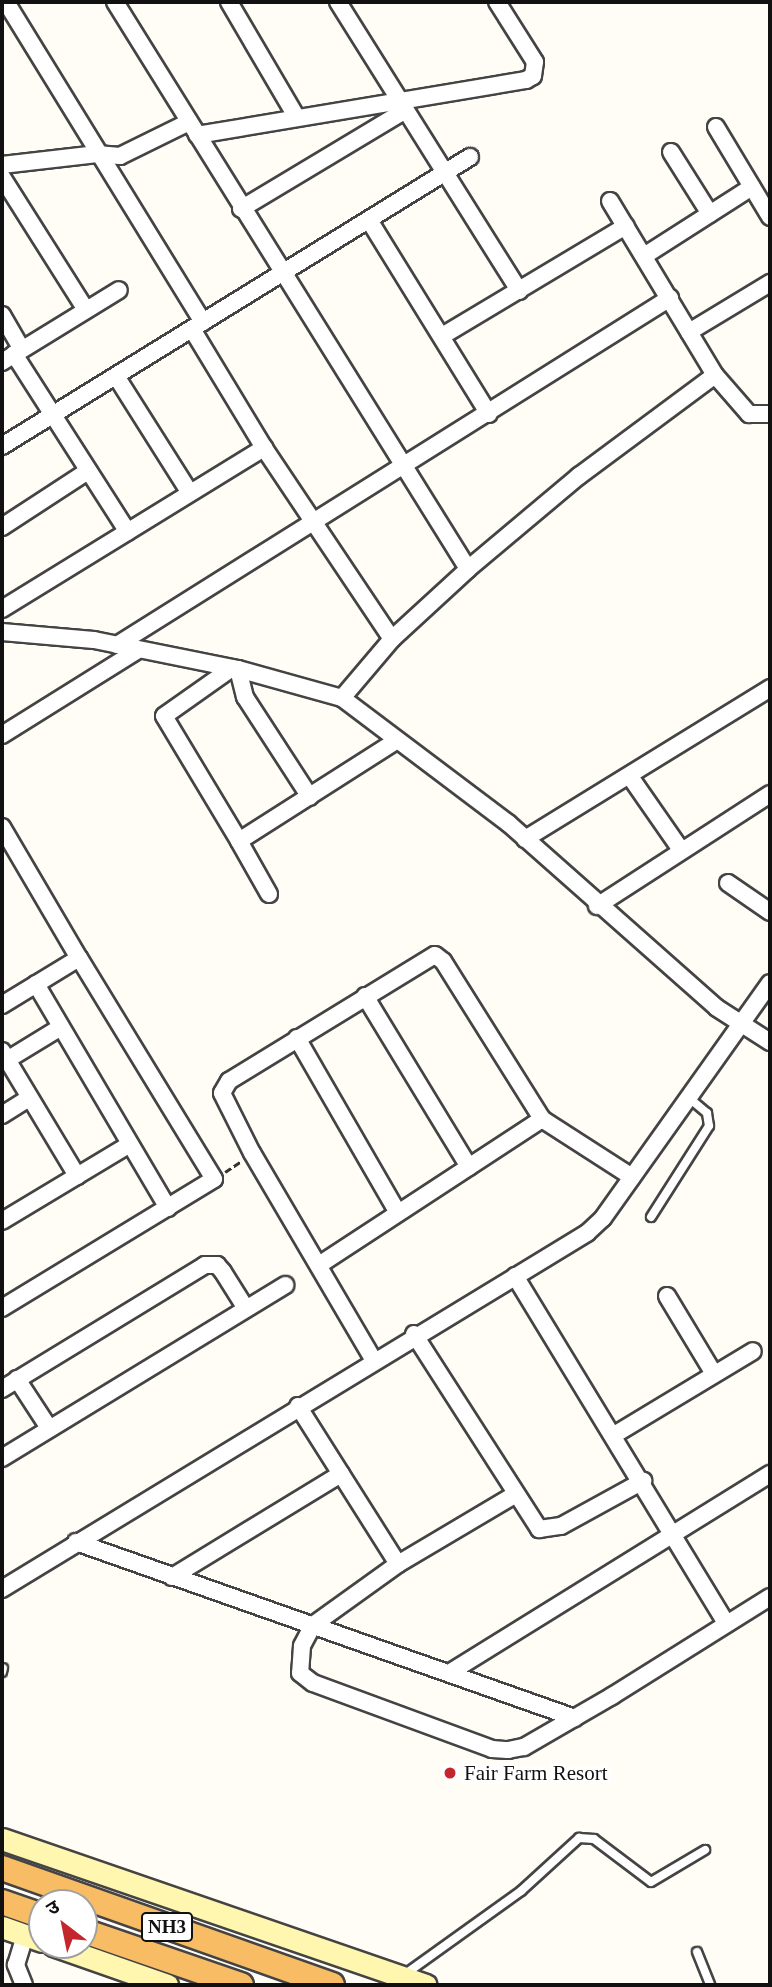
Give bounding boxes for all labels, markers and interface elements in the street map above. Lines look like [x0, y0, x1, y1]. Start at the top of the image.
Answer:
place label: Fair Farm Resort [464, 1760, 607, 1786]
marker: Fair Farm Resort [442, 1765, 458, 1781]
north arrow [28, 1889, 98, 1959]
text: उ [42, 1896, 63, 1919]
road number: NH3 [141, 1912, 193, 1942]

